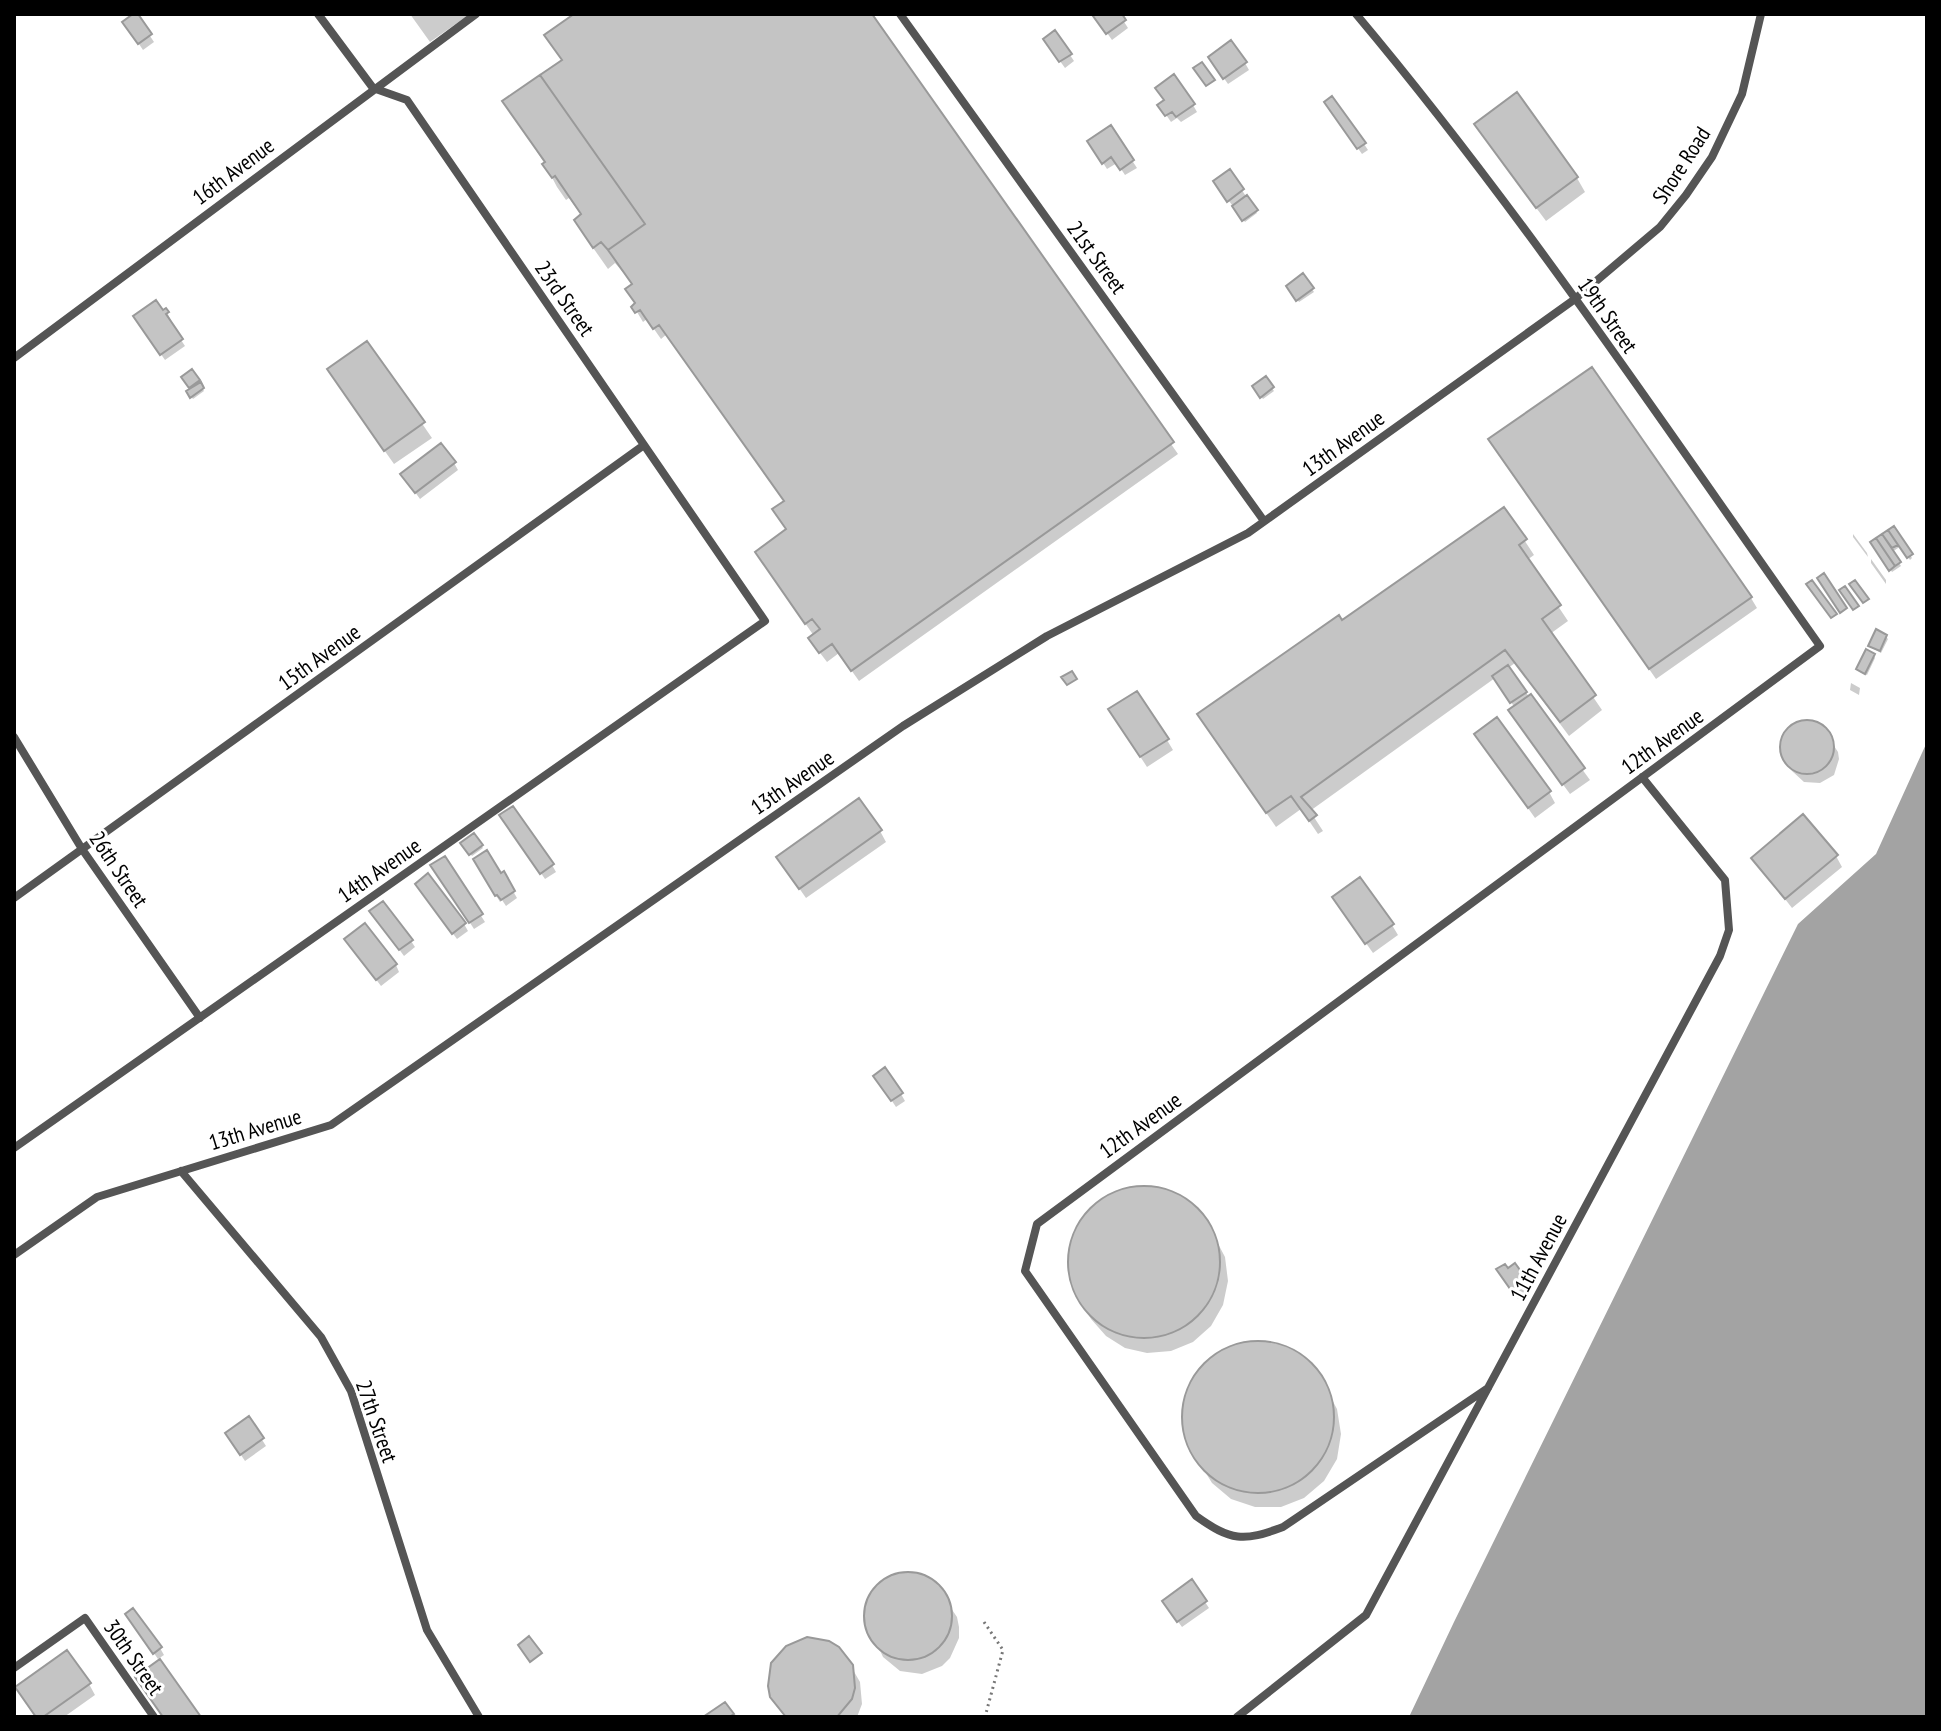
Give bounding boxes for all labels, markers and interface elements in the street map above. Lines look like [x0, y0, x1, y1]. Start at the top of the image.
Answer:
street label: Shore Road [1646, 121, 1716, 209]
street label: 16th Avenue [187, 131, 279, 211]
street label: 21st Street [1061, 215, 1133, 299]
street label: 23rd Street [529, 255, 601, 341]
street label: 19th Street [1572, 272, 1644, 358]
street label: 13th Avenue [1296, 404, 1390, 482]
street label: 15th Avenue [272, 618, 366, 696]
street label: 12th Avenue [1615, 702, 1709, 780]
street label: 13th Avenue [745, 743, 839, 821]
street label: 26th Street [83, 826, 155, 912]
street label: 14th Avenue [332, 831, 426, 909]
street label: 12th Avenue [1093, 1086, 1187, 1164]
street label: 13th Avenue [205, 1102, 305, 1156]
street label: 11th Avenue [1503, 1208, 1573, 1306]
street label: 27th Street [350, 1376, 404, 1466]
street label: 30th Street [98, 1614, 170, 1700]

